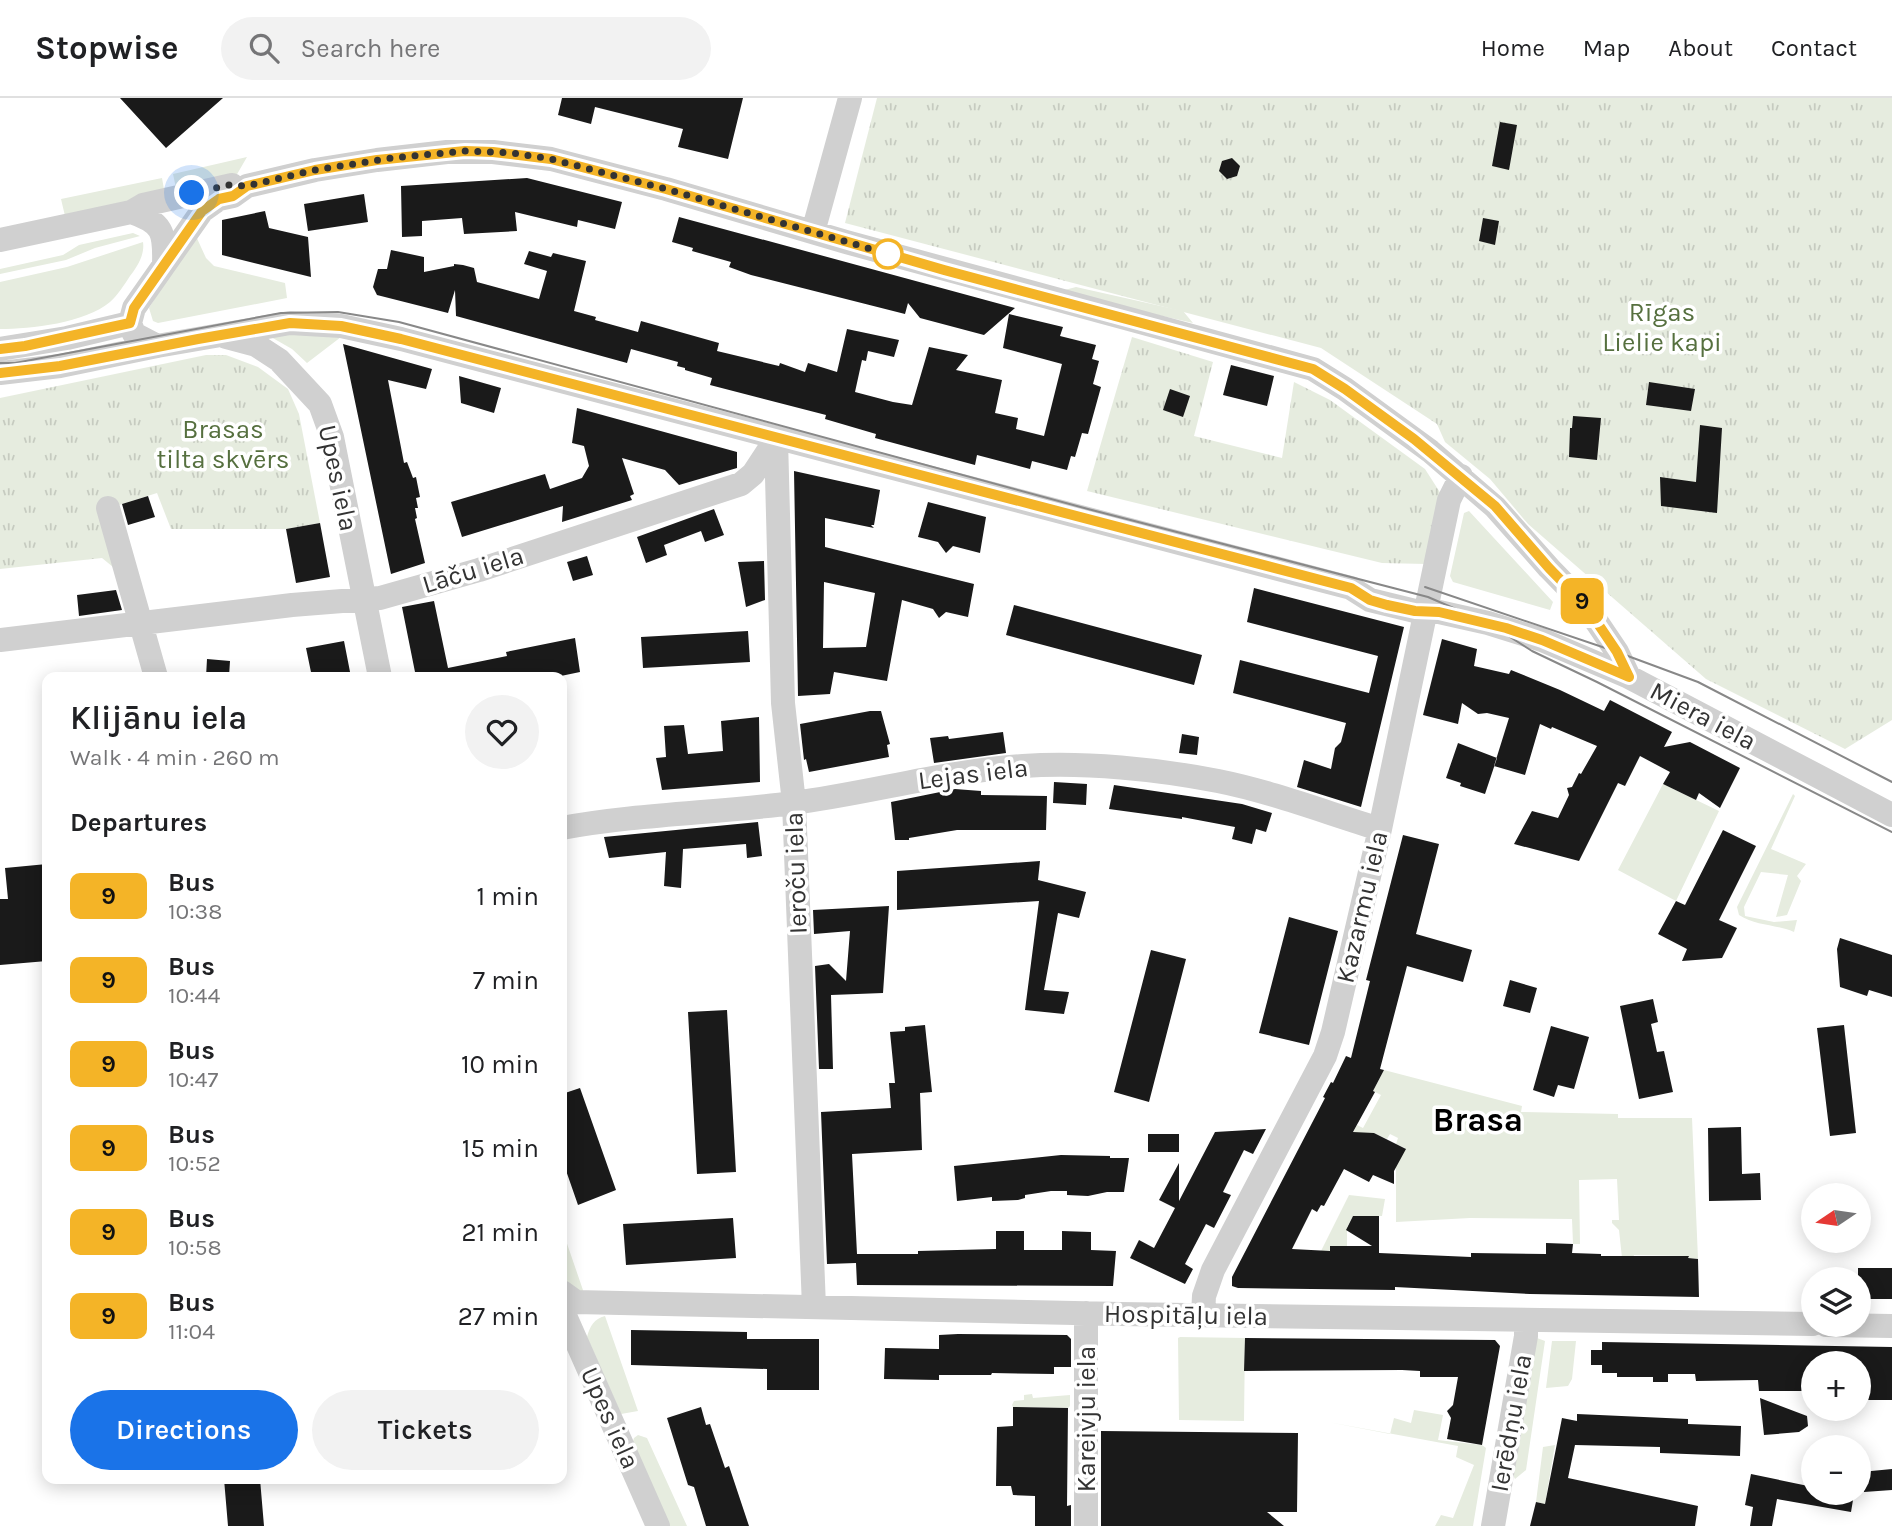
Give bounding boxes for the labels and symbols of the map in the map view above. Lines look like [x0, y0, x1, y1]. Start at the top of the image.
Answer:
your location [174, 175, 209, 210]
unlabelled marker [873, 239, 903, 269]
park label: Rīgas Lielie kapi [1602, 297, 1722, 358]
park label: Brasas tilta skvērs [157, 414, 289, 475]
street label: Upes iela [312, 422, 364, 534]
street label: Lāču iela [419, 540, 527, 600]
line badge: 9 [1559, 578, 1605, 624]
street label: Miera iela [1645, 675, 1761, 757]
street label: Lejas iela [916, 752, 1030, 796]
street label: Ieroču iela [778, 811, 814, 935]
street label: Kazarmu iela [1329, 828, 1395, 986]
district label: Brasa [1433, 1101, 1523, 1139]
north arrow [1801, 1183, 1871, 1253]
street label: Hospitāļu iela [1104, 1298, 1268, 1332]
street label: Kareivju iela [1071, 1346, 1102, 1492]
street label: Ierēdņu iela [1484, 1352, 1538, 1494]
street label: Upes iela [574, 1362, 646, 1474]

